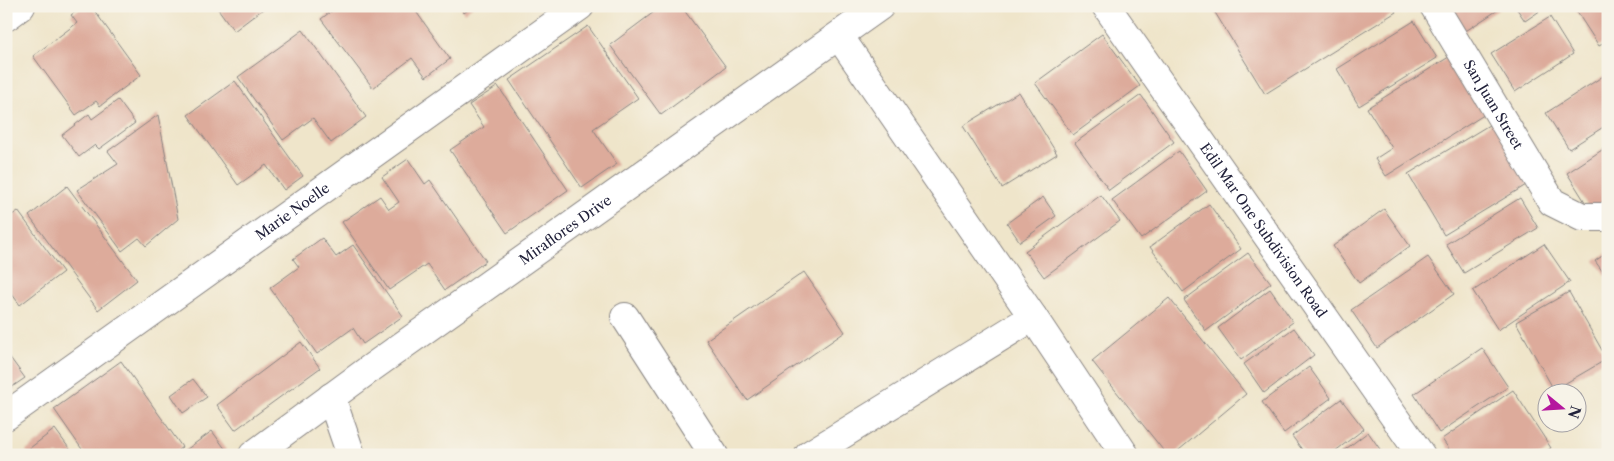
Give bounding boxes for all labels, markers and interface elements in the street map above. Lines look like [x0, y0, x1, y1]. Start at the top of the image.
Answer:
street label: San Juan Street [1459, 57, 1527, 153]
street label: Edil Mar One Subdivision Road [1196, 139, 1331, 321]
street label: Marie Noelle [252, 179, 333, 244]
street label: Miraflores Drive [516, 191, 615, 269]
north arrow [1536, 384, 1586, 434]
text: N [1564, 403, 1585, 421]

